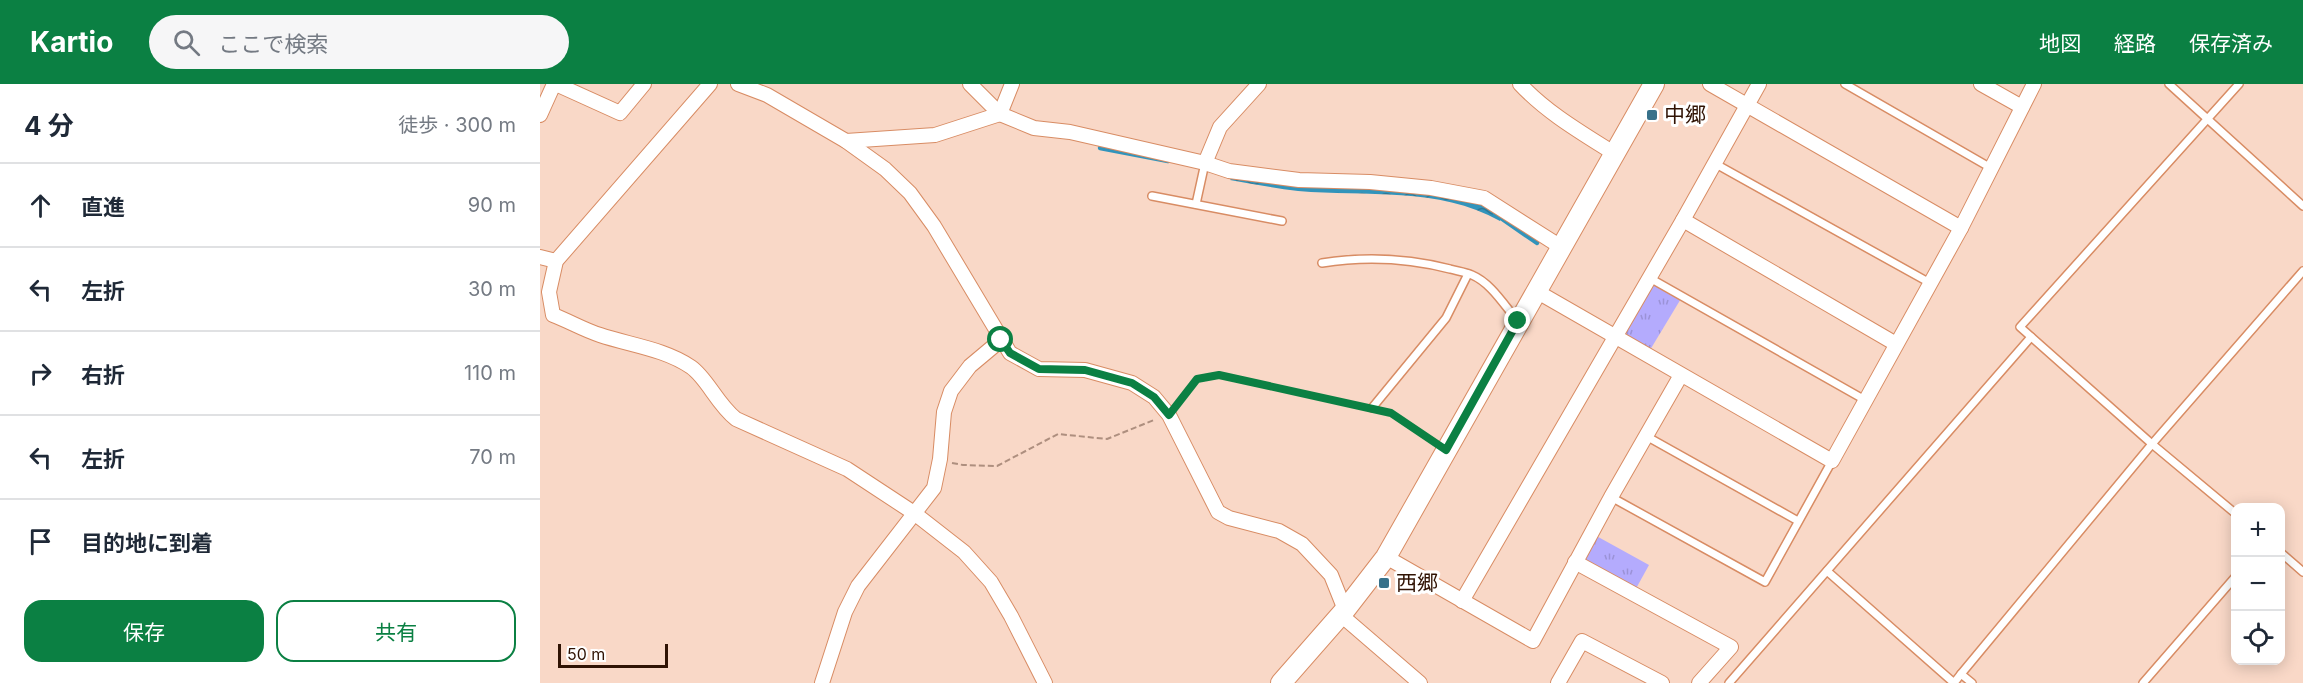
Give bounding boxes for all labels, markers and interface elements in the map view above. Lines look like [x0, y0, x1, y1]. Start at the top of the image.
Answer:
search box [149, 15, 569, 69]
text: Kartio [30, 25, 113, 59]
icon: search [170, 26, 203, 59]
text: ここで検索 [218, 31, 328, 57]
text: 地図 [2039, 31, 2081, 56]
text: 経路 [2114, 31, 2156, 56]
text: 保存済み [2189, 31, 2273, 56]
place label: 中郷 [1664, 102, 1706, 127]
marker: 中郷 [1645, 108, 1659, 122]
text: 4 分 [24, 110, 74, 141]
text: 徒歩 · 300 m [398, 113, 516, 137]
icon: ahead [24, 189, 57, 222]
text: 90 m [468, 193, 516, 217]
text: 直進 [81, 194, 125, 220]
icon: left [24, 273, 57, 306]
text: 30 m [468, 277, 516, 301]
text: 左折 [81, 278, 125, 304]
route end [1504, 307, 1530, 333]
route start [987, 326, 1013, 352]
icon: right [24, 357, 57, 390]
text: 110 m [464, 361, 516, 385]
text: 右折 [81, 362, 125, 388]
icon: left [24, 441, 57, 474]
text: 70 m [469, 445, 516, 469]
text: 左折 [81, 446, 125, 472]
map controls [2231, 503, 2285, 665]
button: + [2231, 503, 2285, 557]
icon: arrive [24, 525, 57, 558]
text: 目的地に到着 [81, 530, 213, 556]
button: − [2231, 557, 2285, 611]
place label: 西郷 [1396, 570, 1438, 595]
marker: 西郷 [1377, 576, 1391, 590]
button: 保存 [24, 600, 264, 662]
button: 共有 [276, 600, 516, 662]
button: locate [2231, 611, 2285, 665]
scale bar [558, 641, 668, 668]
text: 50 m [567, 644, 605, 664]

